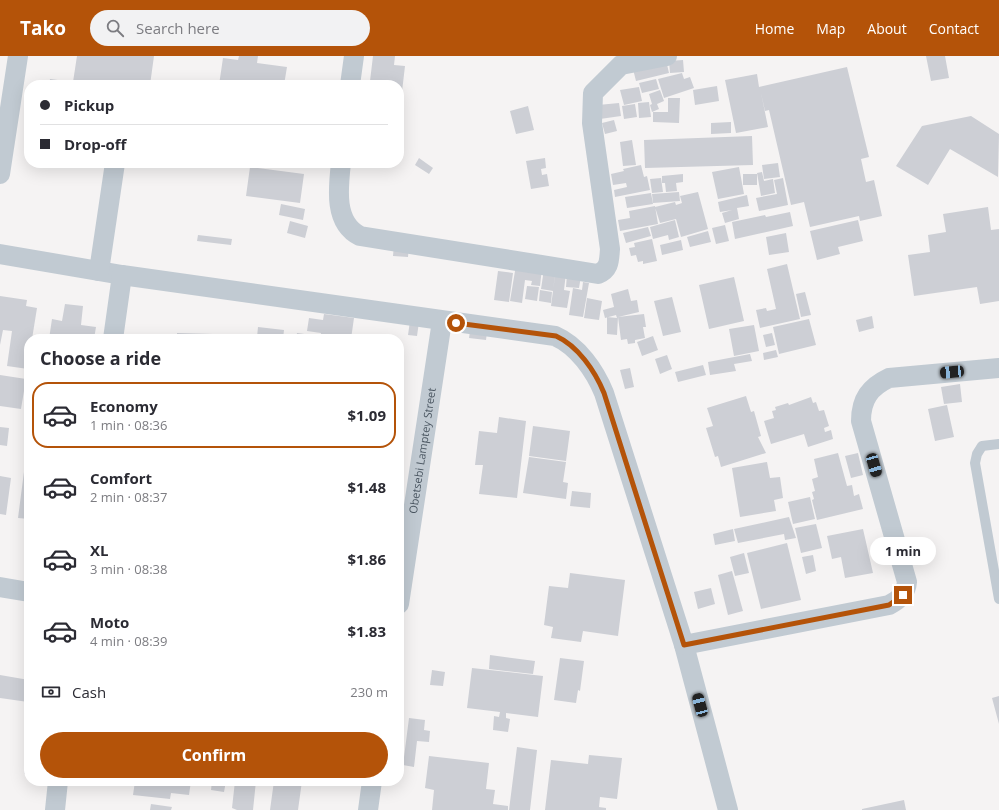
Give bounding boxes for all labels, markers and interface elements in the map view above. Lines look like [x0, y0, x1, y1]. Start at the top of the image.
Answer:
search box [90, 10, 370, 46]
text: Tako [20, 15, 66, 41]
icon: search [104, 17, 126, 39]
text: Search here [136, 18, 220, 38]
text: Home [755, 19, 794, 38]
text: Map [816, 19, 845, 38]
text: About [867, 19, 907, 38]
text: Contact [929, 19, 979, 38]
text: Pickup [64, 95, 114, 115]
text: Drop-off [64, 134, 126, 154]
route start [447, 314, 465, 332]
text: Choose a ride [40, 346, 161, 370]
car [940, 365, 964, 379]
street label: Obetsebi Lamptey Street [405, 387, 439, 515]
text: Economy [90, 396, 158, 416]
icon: car [42, 397, 78, 433]
text: $1.09 [347, 405, 386, 425]
text: 1 min · 08:36 [90, 416, 167, 434]
car [865, 452, 883, 478]
text: Comfort [90, 468, 152, 488]
icon: car [42, 469, 78, 505]
text: $1.48 [347, 477, 386, 497]
text: 2 min · 08:37 [90, 488, 167, 506]
callout: 1 min [870, 537, 936, 565]
text: XL [90, 540, 108, 560]
icon: car [42, 541, 78, 577]
text: 1 min [885, 542, 921, 560]
text: $1.86 [347, 549, 386, 569]
text: 3 min · 08:38 [90, 560, 167, 578]
route end [894, 586, 912, 604]
text: Moto [90, 612, 129, 632]
icon: car [42, 613, 78, 649]
text: $1.83 [347, 621, 386, 641]
text: 4 min · 08:39 [90, 632, 167, 650]
icon: cash [40, 681, 62, 703]
text: Cash [72, 682, 106, 702]
text: 230 m [350, 683, 388, 701]
car [691, 692, 709, 718]
button: Confirm [40, 732, 388, 778]

